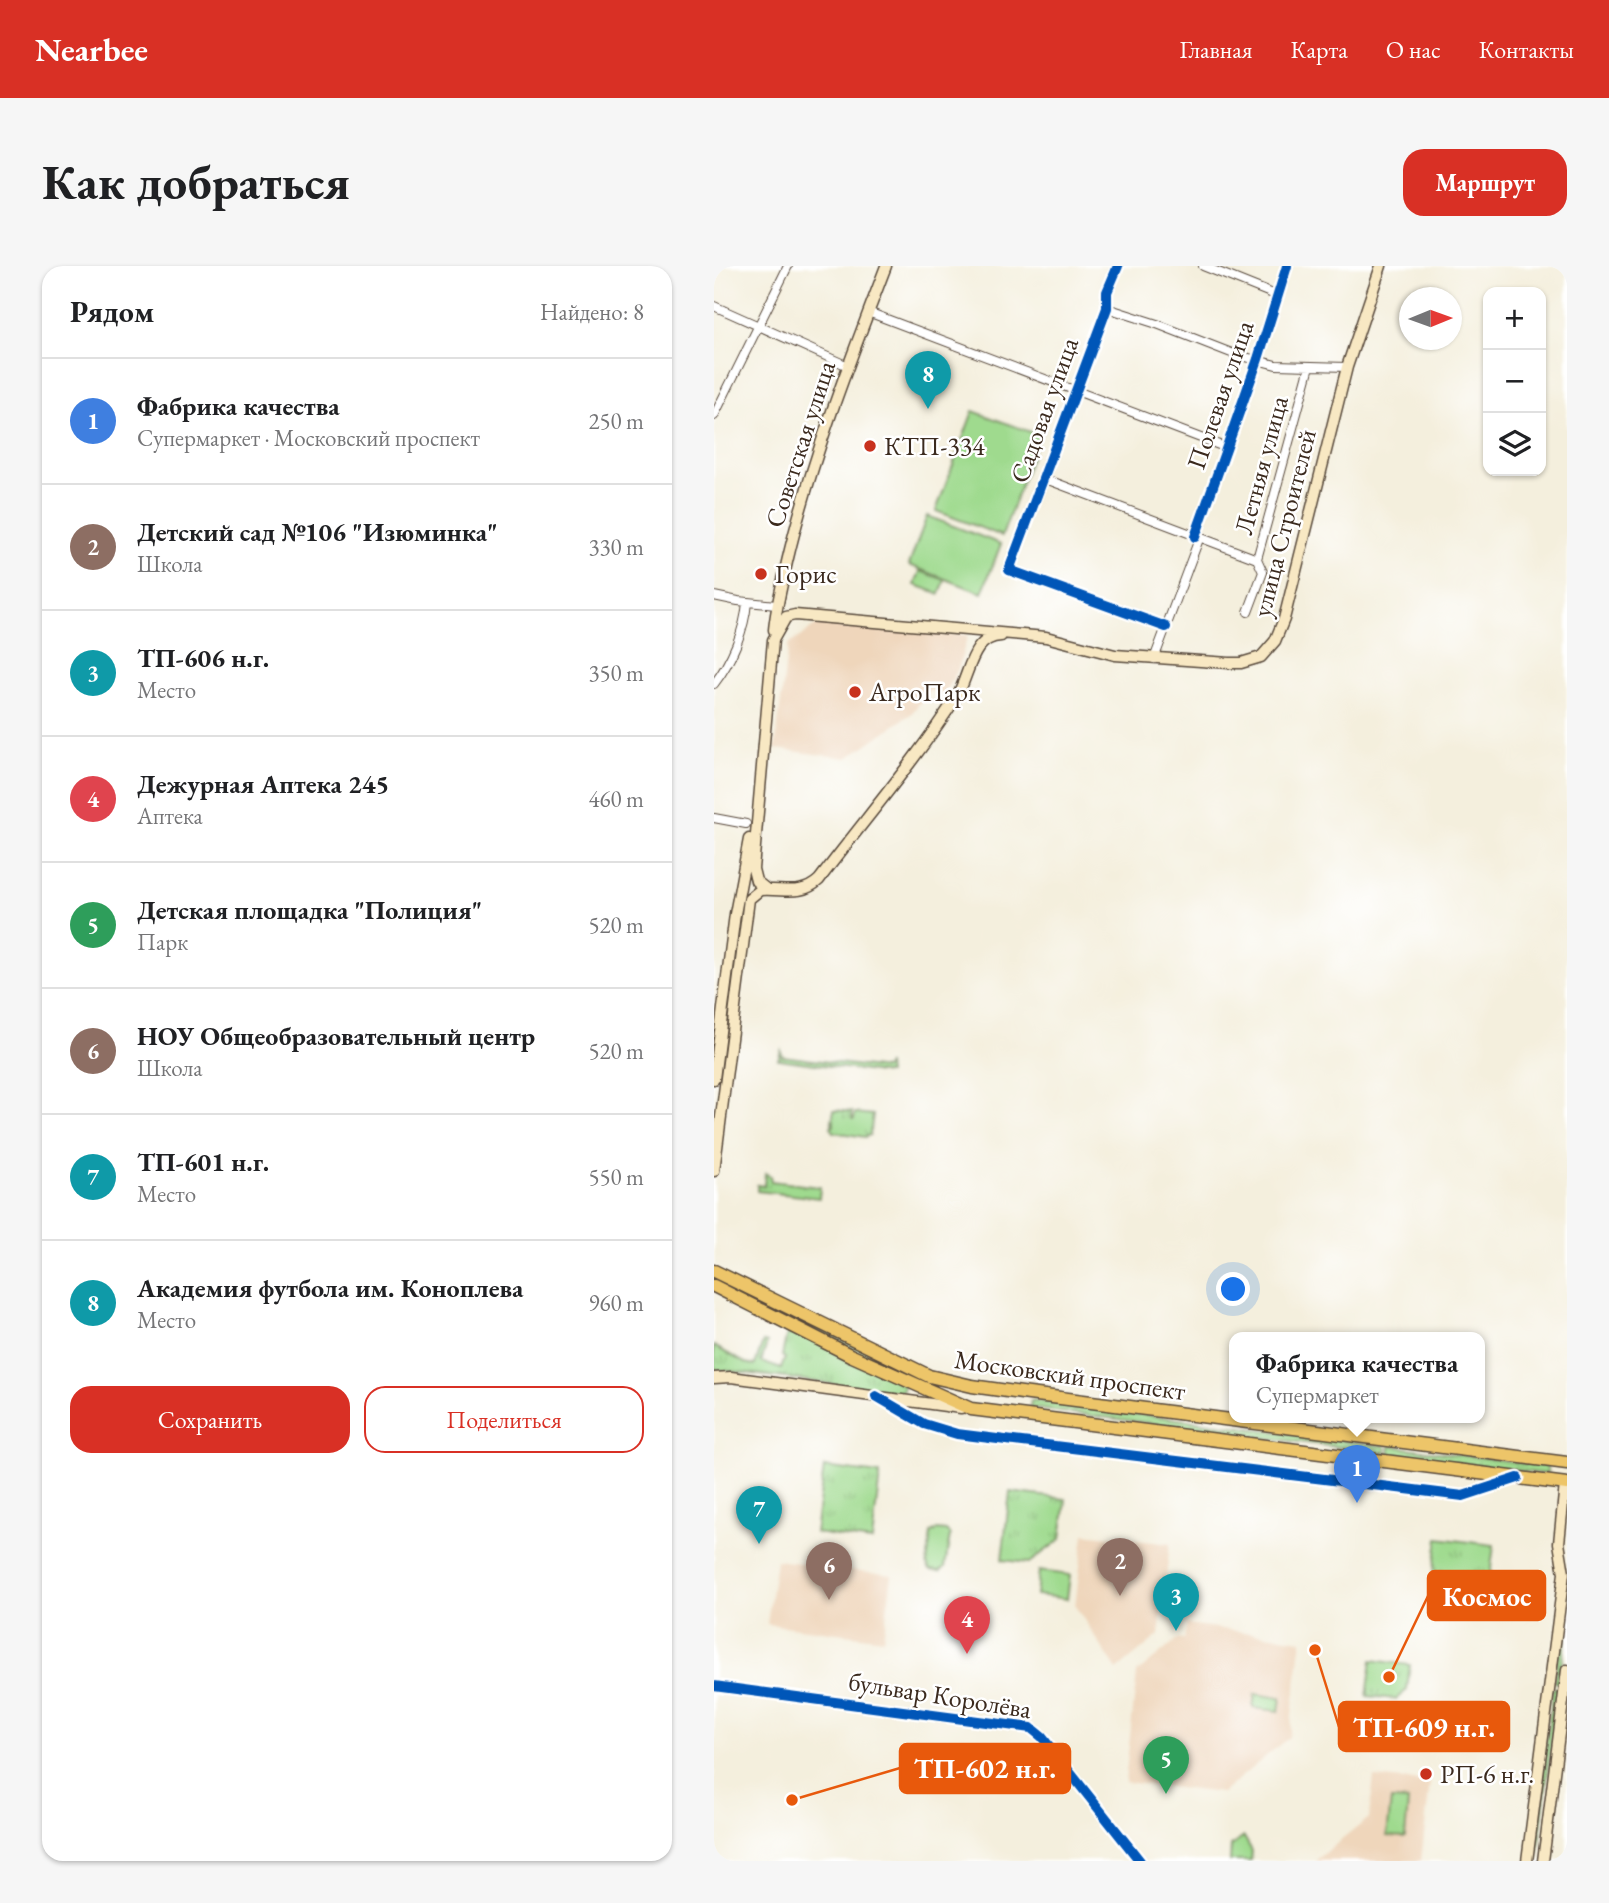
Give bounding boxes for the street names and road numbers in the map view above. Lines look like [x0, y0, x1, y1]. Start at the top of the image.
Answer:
street label: Полевая улица [1179, 315, 1262, 474]
street label: Садовая улица [1002, 332, 1086, 487]
street label: Советская улица [757, 356, 843, 532]
street label: Летняя улица [1226, 391, 1296, 538]
street label: улица Строителей [1244, 425, 1324, 620]
street label: Московский проспект [952, 1342, 1188, 1408]
street label: бульвар Королёва [846, 1664, 1034, 1726]

